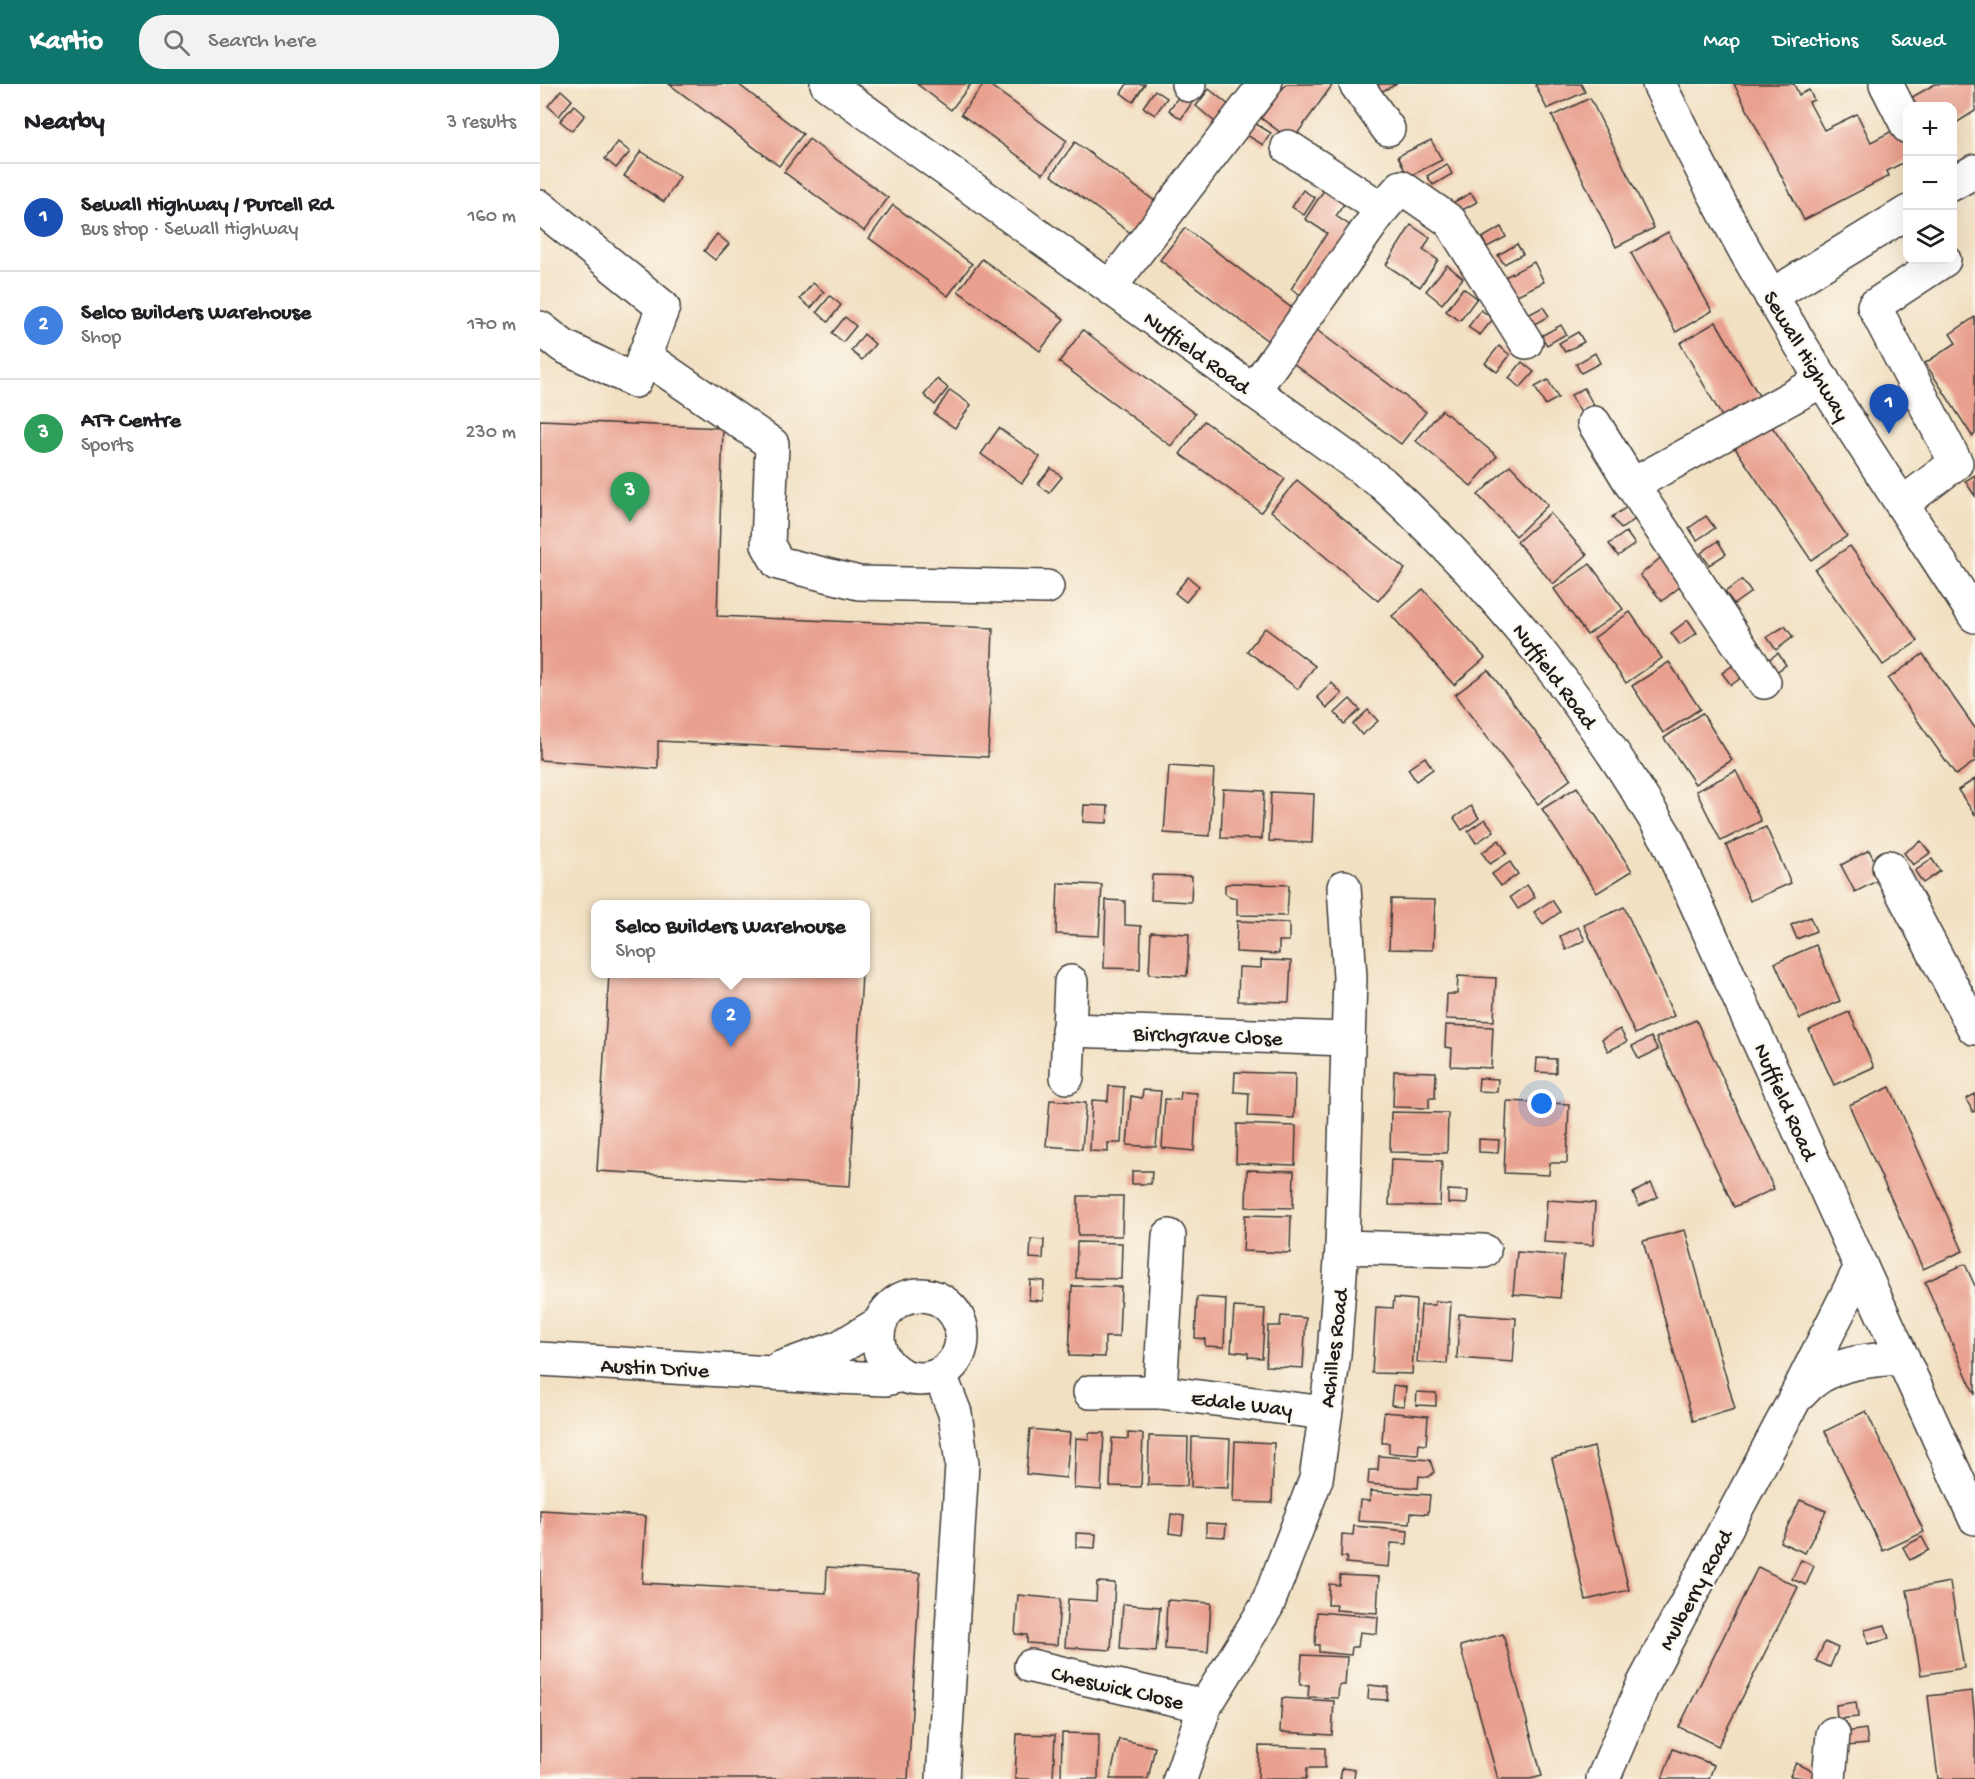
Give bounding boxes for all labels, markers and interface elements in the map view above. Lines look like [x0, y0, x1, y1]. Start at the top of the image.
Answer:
search box [139, 15, 559, 69]
text: Kartio [30, 26, 103, 59]
icon: search [160, 26, 193, 59]
text: Search here [208, 29, 316, 55]
text: Map [1703, 30, 1740, 55]
text: Directions [1773, 30, 1858, 55]
text: Saved [1891, 30, 1945, 55]
map controls [1903, 102, 1957, 264]
button: + [1903, 102, 1957, 156]
text: Nearby [24, 108, 105, 139]
text: 3 results [447, 112, 516, 135]
button: − [1903, 156, 1957, 210]
text: Sewall Highway / Purcell Rd [81, 193, 333, 219]
text: 1 [39, 206, 48, 229]
text: 160 m [467, 206, 516, 229]
button: layers [1903, 210, 1957, 264]
text: Bus stop · Sewall Highway [81, 219, 298, 242]
street label: Sewall Highway [1755, 287, 1854, 427]
text: Selco Builders Warehouse [81, 301, 311, 327]
street label: Nuffield Road [1137, 307, 1256, 403]
text: 2 [39, 314, 48, 337]
text: 170 m [467, 314, 516, 337]
text: Shop [81, 327, 121, 350]
pin: 1 [1870, 384, 1908, 434]
text: AT7 Centre [81, 409, 181, 435]
text: 3 [38, 422, 49, 445]
text: 230 m [466, 422, 516, 445]
text: Sports [81, 435, 133, 458]
pin: 3 [610, 472, 650, 522]
street label: Nuffield Road [1505, 620, 1602, 737]
popup [591, 900, 870, 978]
text: Selco Builders Warehouse [615, 915, 846, 941]
text: Shop [615, 941, 656, 964]
pin: 2 [712, 998, 750, 1047]
street label: Birchgrave Close [1132, 1022, 1284, 1054]
street label: Nuffield Road [1746, 1040, 1822, 1167]
your location [1527, 1089, 1556, 1118]
street label: Achilles Road [1316, 1286, 1356, 1409]
street label: Austin Drive [600, 1354, 710, 1386]
street label: Edale Way [1189, 1387, 1294, 1425]
street label: Mulberry Road [1655, 1524, 1741, 1656]
street label: Cheswick Close [1048, 1662, 1186, 1718]

